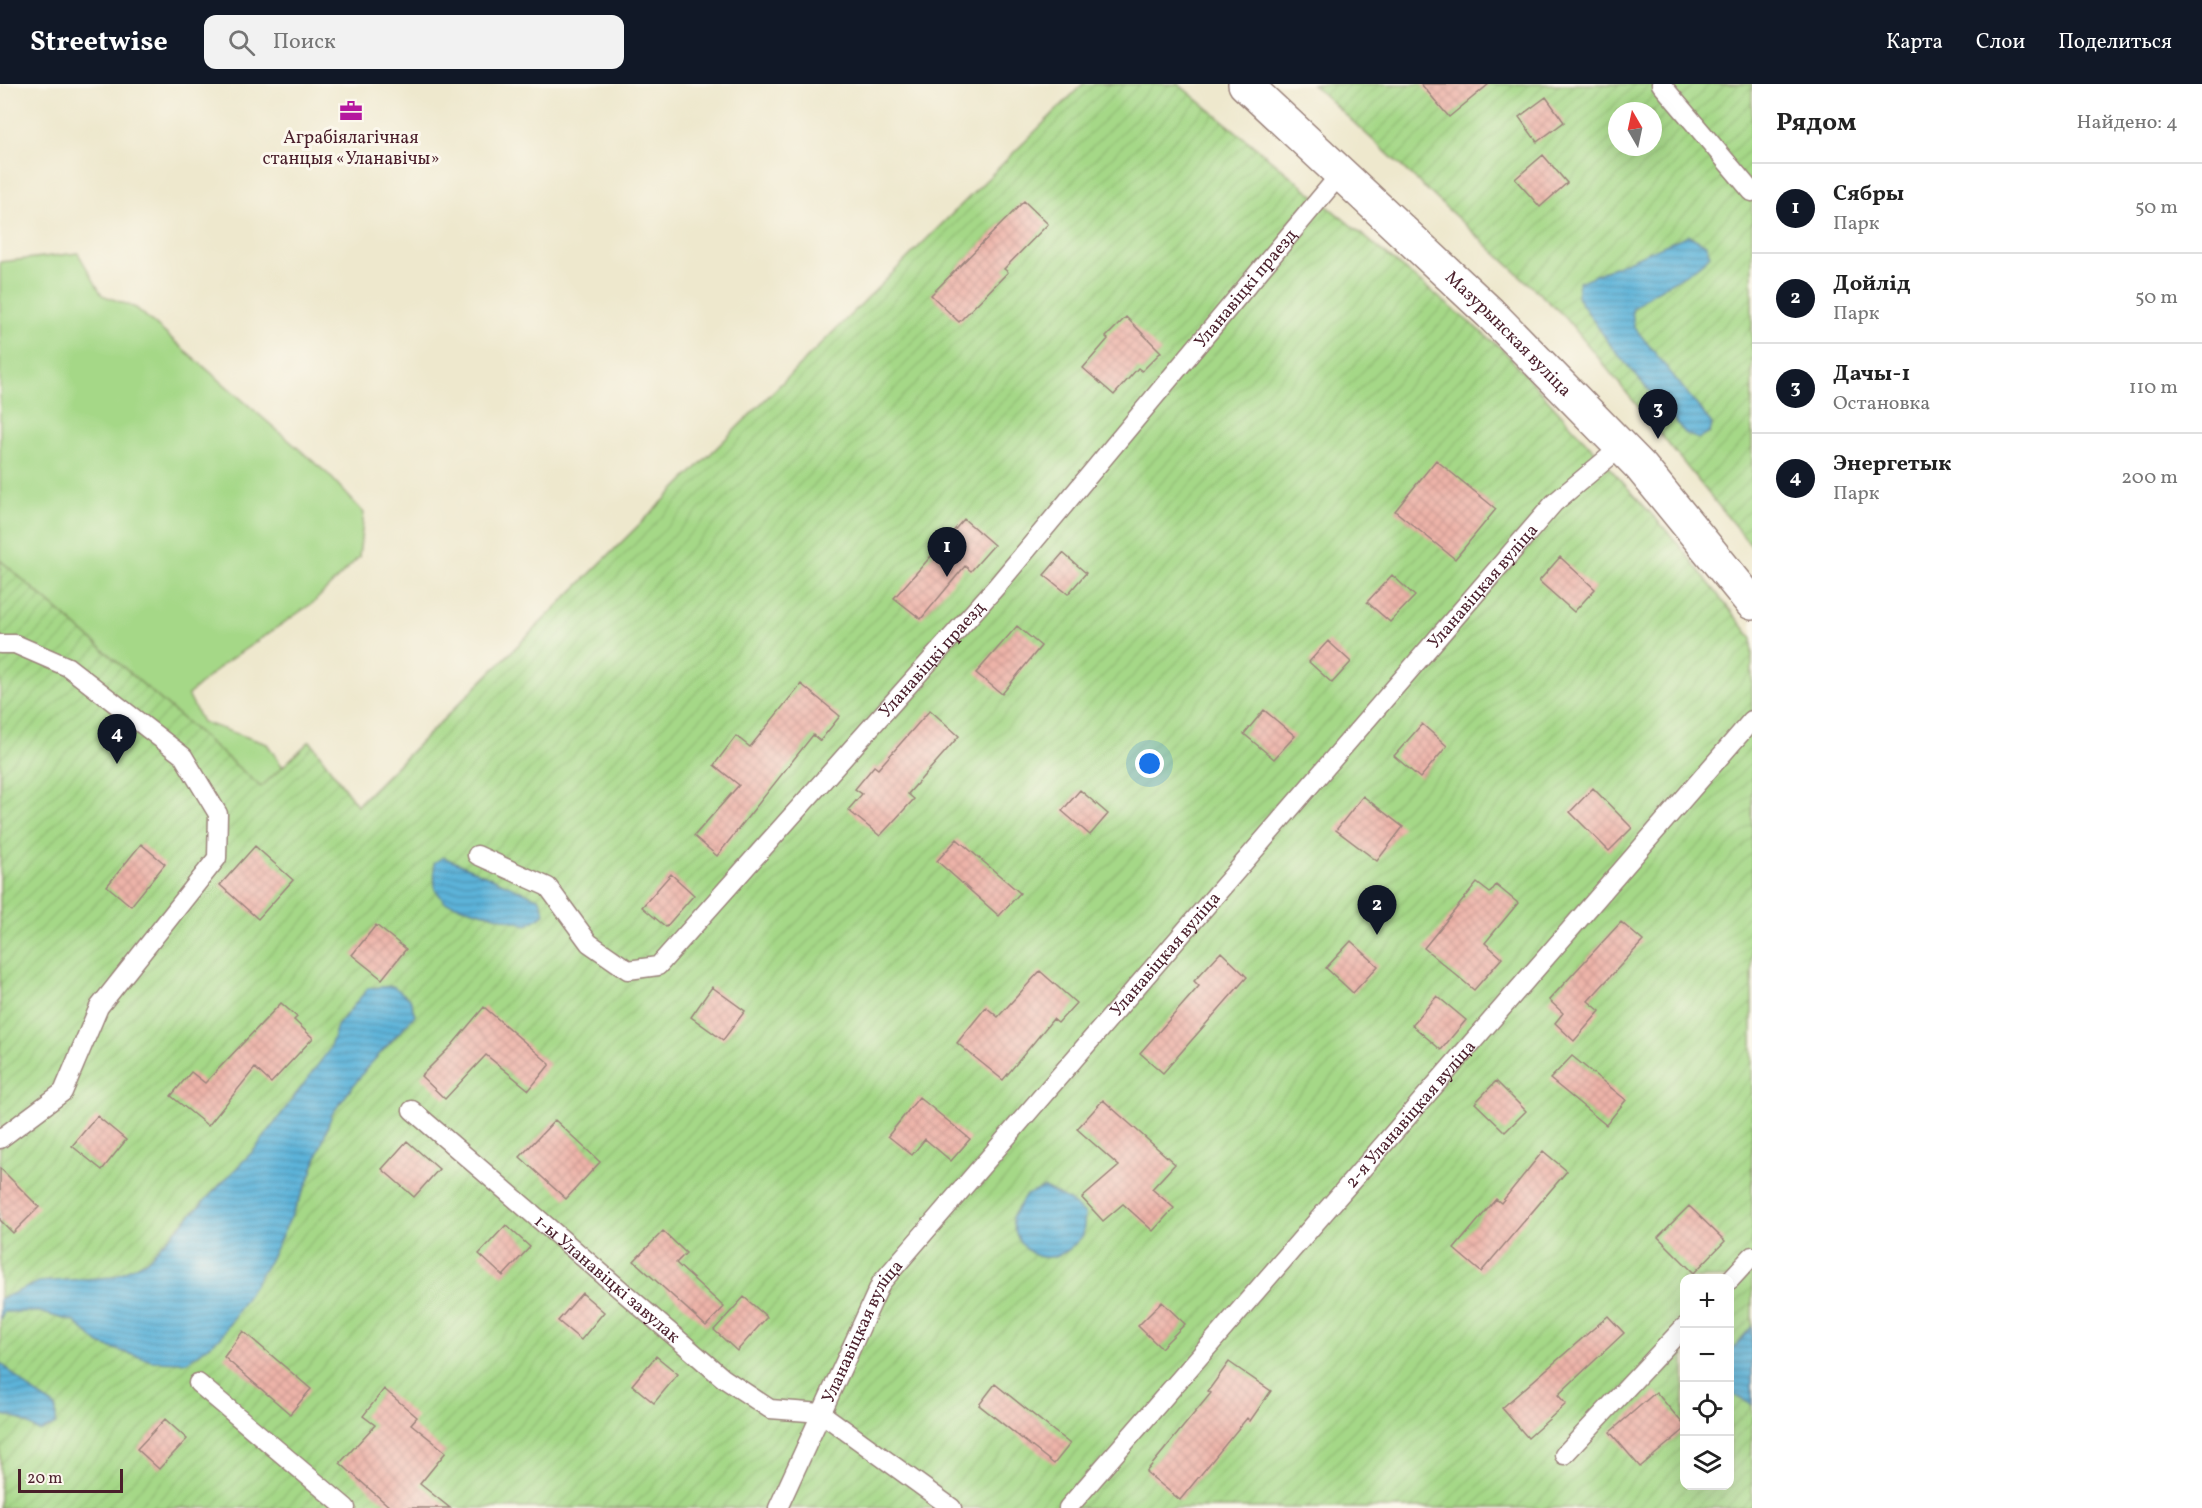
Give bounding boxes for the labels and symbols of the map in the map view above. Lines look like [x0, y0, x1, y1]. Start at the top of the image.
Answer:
office icon: Аграбіялагічная станцыя «Уланавічы» [338, 98, 364, 124]
north arrow [1608, 102, 1662, 156]
place label: Аграбіялагічная станцыя «Уланавічы» [262, 126, 440, 172]
street label: Уланавіцкі праезд [1189, 224, 1304, 354]
street label: Мазурынская вуліца [1439, 266, 1577, 403]
pin: 3 [1638, 390, 1678, 439]
street label: Уланавіцкая вуліца [1422, 519, 1545, 655]
pin: 1 [928, 528, 966, 577]
street label: Уланавіцкі праезд [874, 596, 991, 724]
pin: 4 [98, 714, 136, 764]
your location [1135, 749, 1164, 778]
pin: 2 [1358, 886, 1396, 935]
street label: Уланавіцкая вуліца [1105, 887, 1227, 1023]
street label: 2-я Уланавіцкая вуліца [1340, 1035, 1483, 1194]
street label: 1-ы Уланавіцкі завулак [528, 1210, 685, 1350]
street label: Уланавіцкая вуліца [817, 1255, 910, 1408]
scale bar [18, 1466, 123, 1494]

